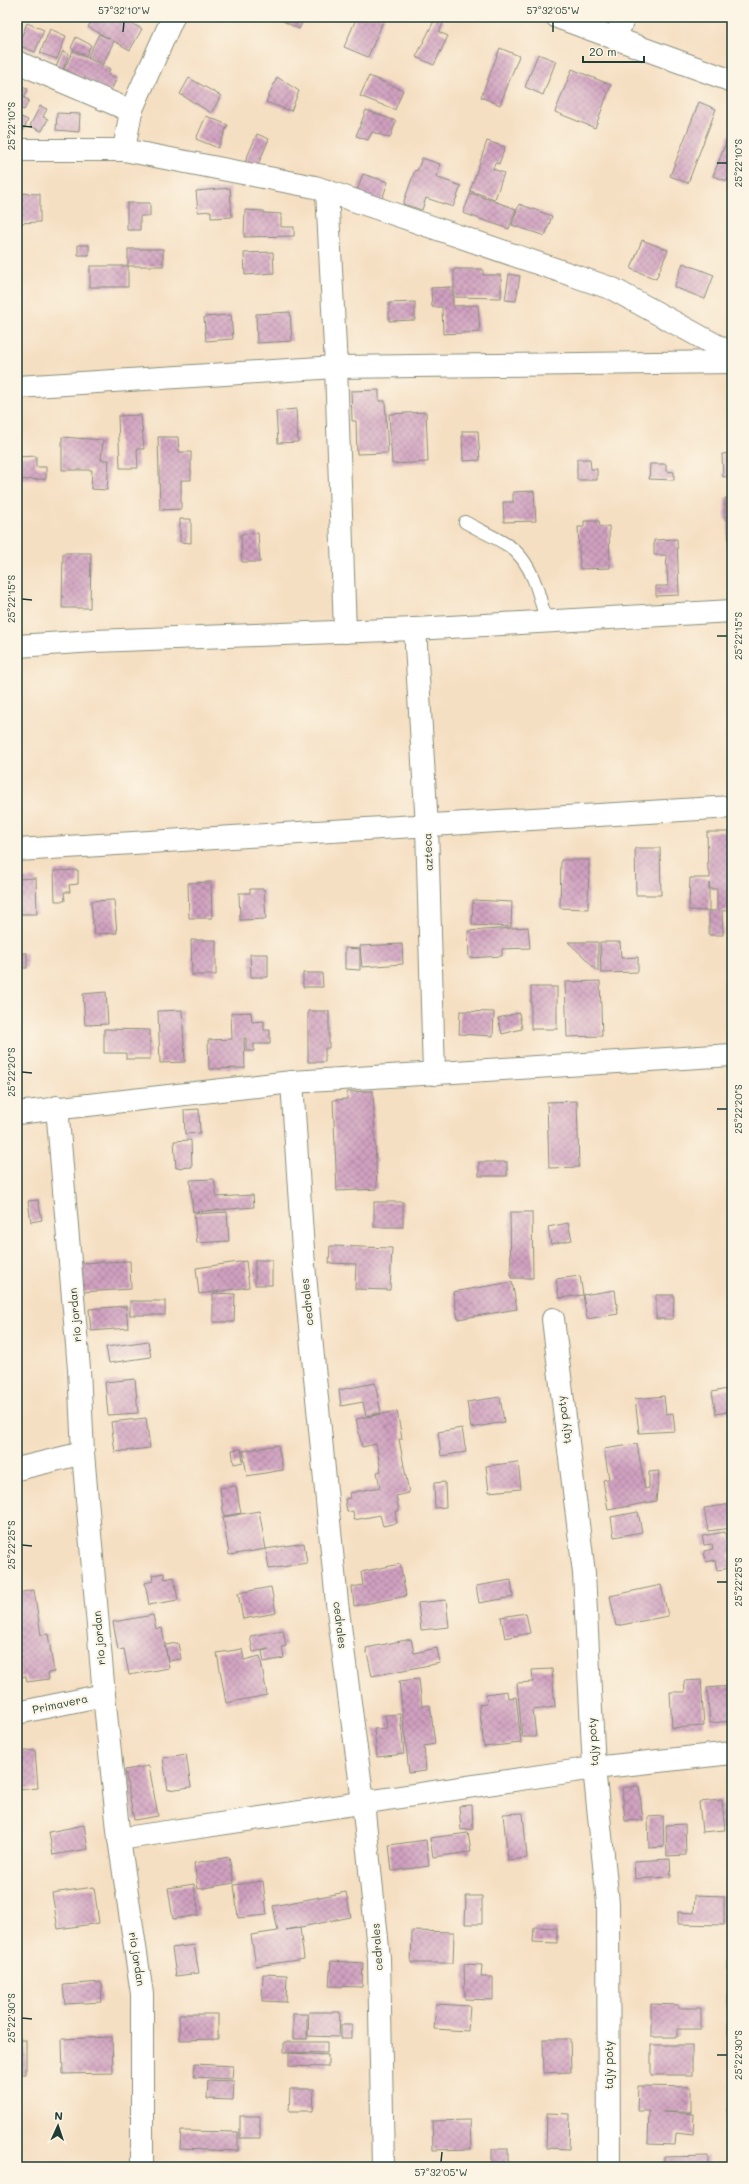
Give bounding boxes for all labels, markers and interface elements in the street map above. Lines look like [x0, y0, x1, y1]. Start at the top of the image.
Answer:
text: 57°32'10"W [98, 3, 150, 17]
text: 57°32'05"W [526, 3, 580, 17]
scale bar [583, 38, 644, 64]
text: 20 m [589, 43, 617, 59]
text: 25°22'10"S [4, 101, 18, 150]
text: 25°22'10"S [731, 138, 745, 187]
text: 25°22'15"S [4, 575, 18, 623]
text: 25°22'15"S [731, 612, 745, 660]
street label: azteca [419, 833, 436, 871]
text: 25°22'20"S [4, 1047, 18, 1097]
text: 25°22'20"S [731, 1084, 745, 1134]
street label: cedrales [297, 1278, 316, 1326]
street label: rio jordan [65, 1287, 84, 1343]
street label: tajy poty [553, 1395, 574, 1445]
text: 25°22'25"S [4, 1520, 18, 1570]
text: 25°22'25"S [731, 1557, 745, 1607]
street label: cedrales [330, 1600, 351, 1649]
street label: rio jordan [89, 1610, 108, 1666]
street label: Primavera [31, 1690, 89, 1717]
street label: tajy poty [584, 1717, 601, 1767]
street label: cedrales [367, 1923, 386, 1971]
street label: rio jordan [126, 1931, 149, 1987]
text: 25°22'30"S [4, 1993, 18, 2043]
text: 25°22'30"S [731, 2030, 745, 2080]
street label: tajy poty [601, 2040, 616, 2089]
north arrow [38, 2106, 78, 2146]
text: N [54, 2108, 63, 2123]
text: 57°32'05"W [414, 2165, 468, 2179]

